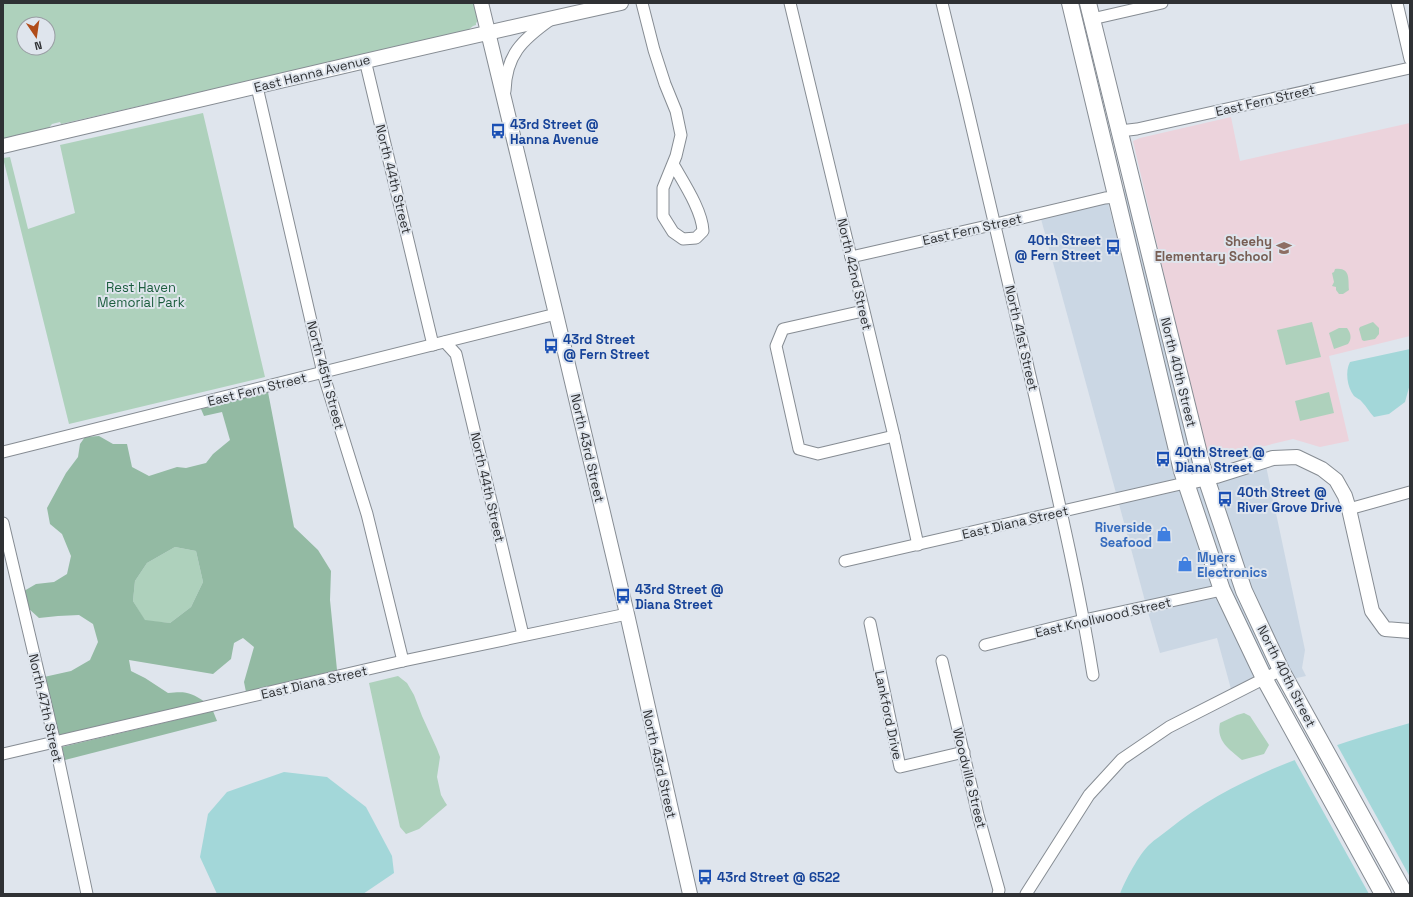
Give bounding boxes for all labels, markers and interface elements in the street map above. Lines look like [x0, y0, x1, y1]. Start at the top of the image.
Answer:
north arrow [16, 16, 56, 56]
text: N [33, 38, 43, 53]
street label: East Hanna Avenue [252, 51, 372, 96]
street label: East Fern Street [1214, 81, 1316, 120]
place label: 43rd Street @ Hanna Avenue [510, 116, 599, 148]
bus stop icon: 43rd Street @ Hanna Avenue [489, 122, 507, 140]
street label: North 44th Street [372, 123, 415, 236]
street label: East Fern Street [921, 210, 1023, 249]
street label: North 42nd Street [833, 217, 876, 332]
place label: 40th Street @ Fern Street [1014, 232, 1101, 264]
place label: Sheehy Elementary School [1155, 233, 1272, 265]
bus stop icon: 40th Street @ Fern Street [1104, 238, 1122, 256]
school or university icon: Sheehy Elementary School [1275, 239, 1293, 257]
park label: Rest Haven Memorial Park [97, 279, 185, 311]
street label: North 41st Street [1001, 284, 1042, 393]
street label: North 40th Street [1157, 316, 1200, 429]
street label: North 45th Street [303, 319, 348, 431]
place label: 43rd Street @ Fern Street [563, 331, 650, 363]
bus stop icon: 43rd Street @ Fern Street [542, 337, 560, 355]
street label: East Fern Street [206, 369, 308, 410]
street label: North 43rd Street [567, 392, 608, 504]
street label: North 44th Street [467, 431, 508, 544]
place label: 40th Street @ Diana Street [1175, 444, 1265, 476]
bus stop icon: 40th Street @ Diana Street [1154, 450, 1172, 468]
place label: 40th Street @ River Grove Drive [1237, 484, 1342, 516]
bus stop icon: 40th Street @ River Grove Drive [1216, 490, 1234, 508]
street label: East Diana Street [960, 502, 1070, 543]
place label: Riverside Seafood [1095, 519, 1152, 551]
shop icon: Riverside Seafood [1155, 525, 1173, 543]
place label: Myers Electronics [1197, 549, 1267, 581]
shop icon: Myers Electronics [1176, 555, 1194, 573]
place label: 43rd Street @ Diana Street [635, 581, 724, 613]
bus stop icon: 43rd Street @ Diana Street [614, 587, 632, 605]
street label: East Knollwood Street [1034, 594, 1173, 641]
street label: North 40th Street [1253, 622, 1320, 730]
street label: North 47th Street [25, 652, 66, 764]
street label: East Diana Street [259, 662, 369, 703]
street label: Lankford Drive [871, 669, 906, 761]
street label: North 43rd Street [639, 708, 680, 820]
street label: Woodville Street [949, 726, 990, 830]
bus stop icon: 43rd Street @ 6522 [696, 868, 714, 886]
place label: 43rd Street @ 6522 [717, 869, 840, 886]

